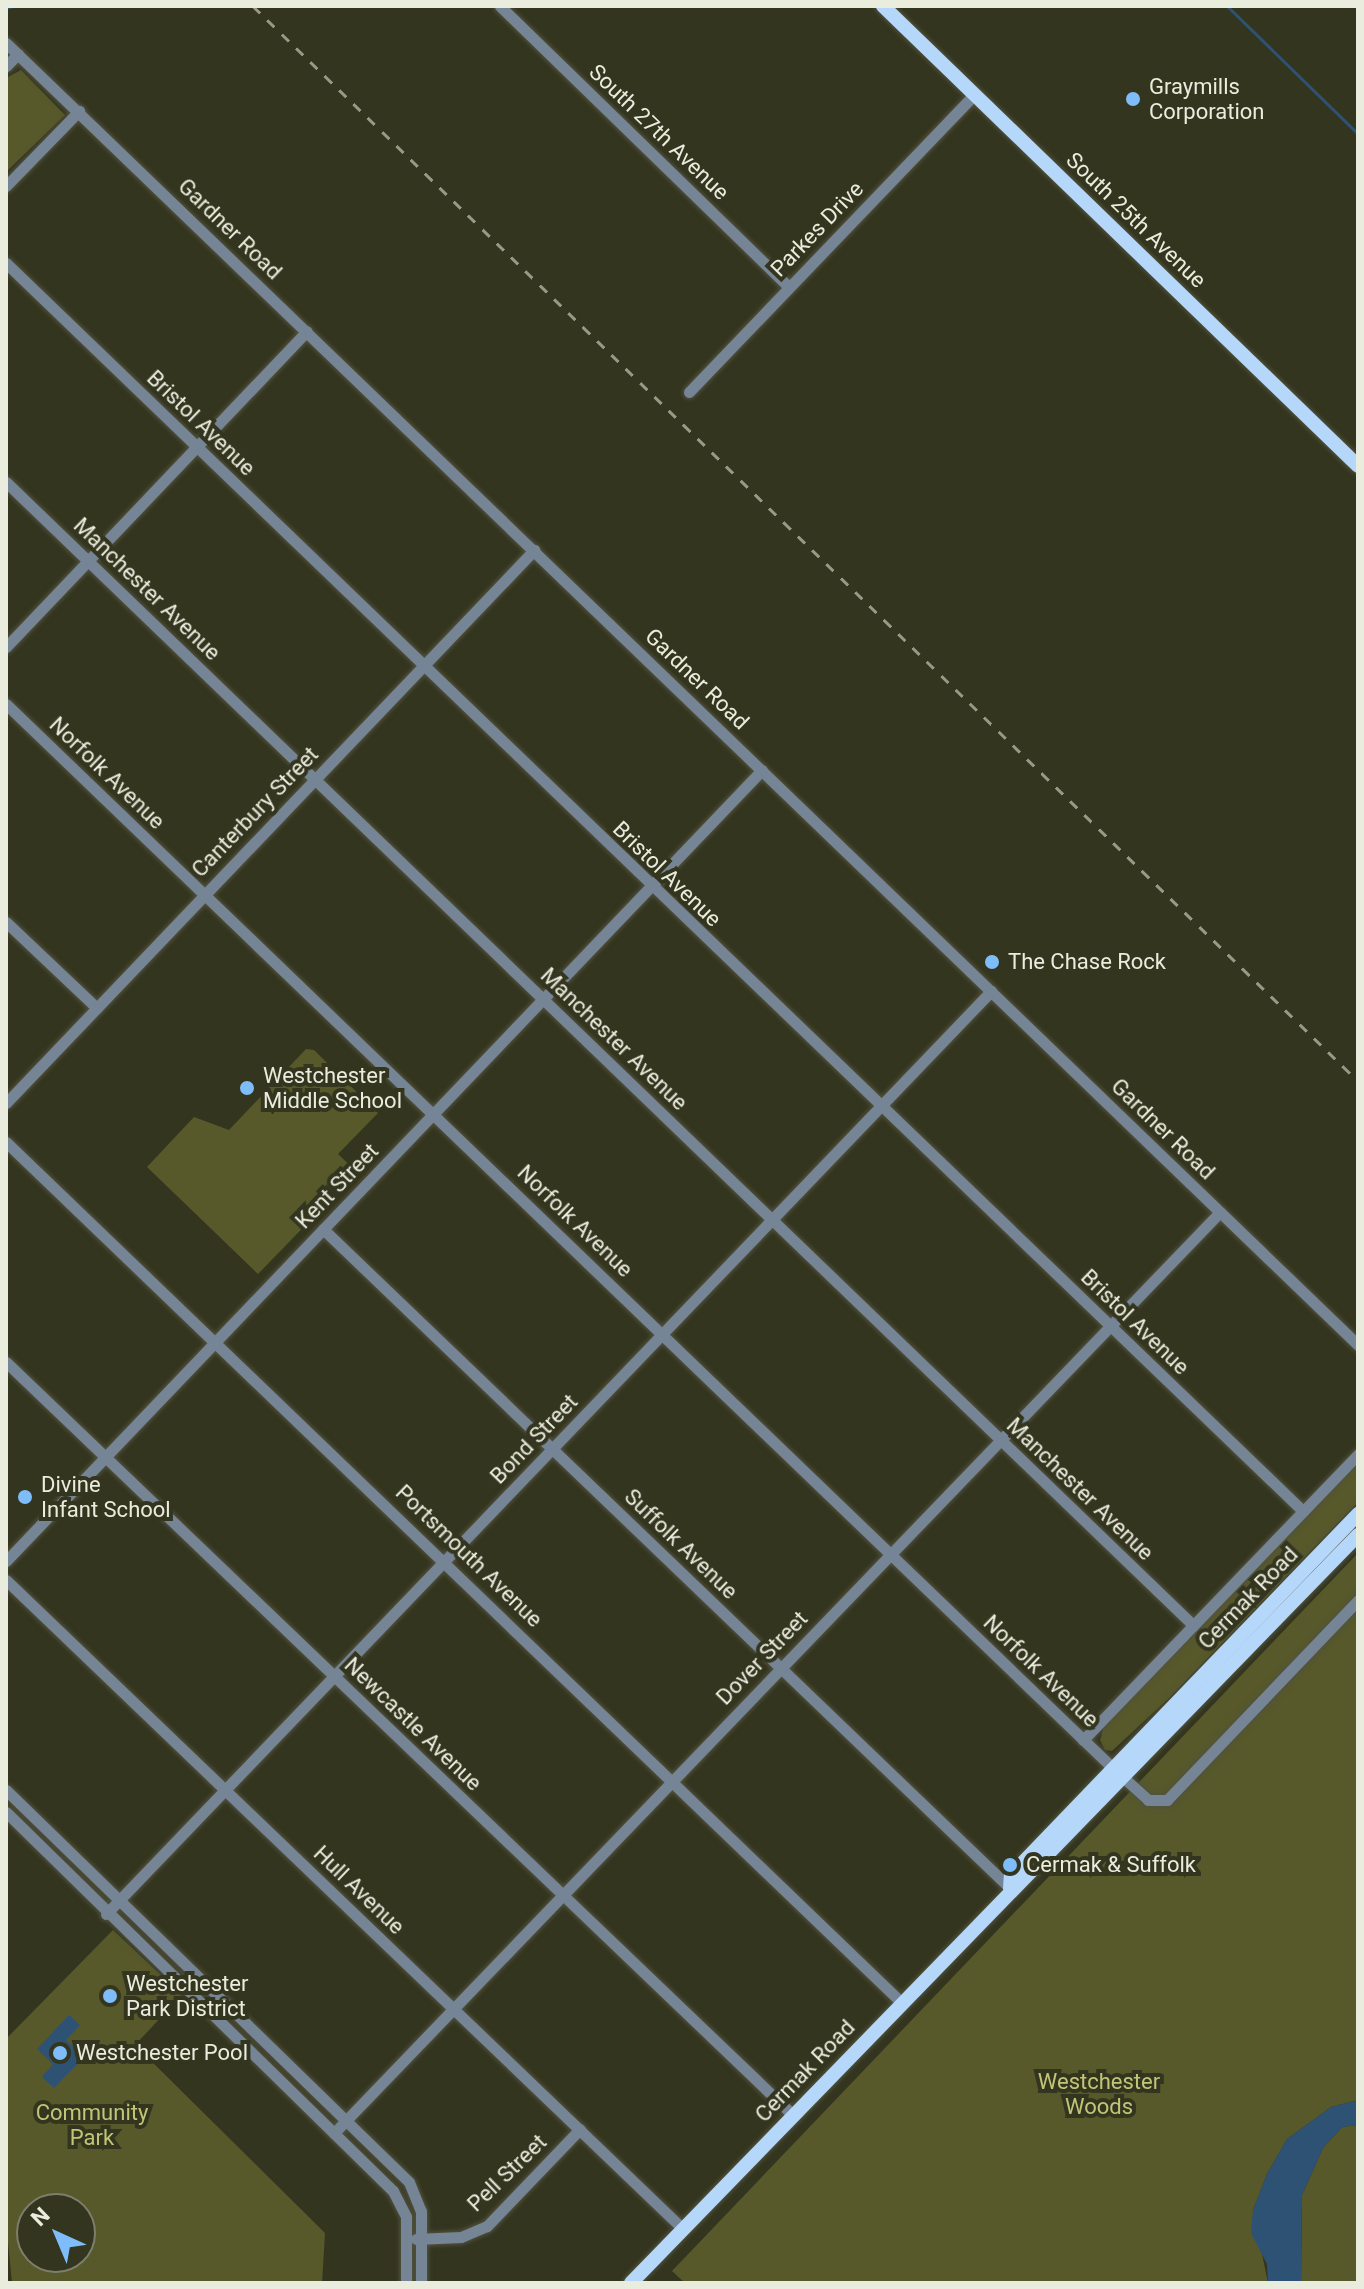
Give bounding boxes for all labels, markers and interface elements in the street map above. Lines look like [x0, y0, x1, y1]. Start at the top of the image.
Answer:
street label: South 27th Avenue [584, 59, 734, 205]
place label: Graymills Corporation [1149, 73, 1264, 124]
marker: Graymills Corporation [1124, 90, 1142, 108]
street label: South 25th Avenue [1061, 147, 1211, 293]
street label: Gardner Road [173, 173, 287, 285]
street label: Parkes Drive [765, 176, 869, 282]
street label: Bristol Avenue [141, 365, 261, 481]
street label: Manchester Avenue [68, 512, 226, 666]
street label: Gardner Road [640, 623, 754, 735]
street label: Norfolk Avenue [44, 711, 170, 835]
street label: Canterbury Street [186, 741, 324, 883]
street label: Bristol Avenue [607, 816, 727, 932]
place label: The Chase Rock [1008, 949, 1166, 975]
marker: The Chase Rock [983, 953, 1001, 971]
street label: Manchester Avenue [535, 962, 693, 1116]
place label: Westchester Middle School [263, 1062, 402, 1114]
street label: Gardner Road [1106, 1073, 1220, 1185]
marker: Westchester Middle School [238, 1079, 256, 1097]
street label: Kent Street [290, 1138, 384, 1234]
street label: Norfolk Avenue [512, 1159, 638, 1283]
street label: Bristol Avenue [1075, 1264, 1195, 1380]
street label: Bond Street [485, 1389, 583, 1489]
street label: Manchester Avenue [1001, 1412, 1159, 1566]
place label: Divine Infant School [41, 1471, 171, 1522]
street label: Portsmouth Avenue [390, 1479, 548, 1633]
street label: Suffolk Avenue [619, 1483, 743, 1605]
marker: Divine Infant School [16, 1488, 34, 1506]
street label: Cermak Road [1193, 1541, 1303, 1655]
street label: Dover Street [711, 1606, 813, 1710]
street label: Norfolk Avenue [978, 1609, 1104, 1733]
street label: Newcastle Avenue [339, 1652, 487, 1796]
street label: Hull Avenue [308, 1840, 410, 1940]
place label: Cermak & Suffolk [1026, 1852, 1196, 1878]
marker: Cermak & Suffolk [1001, 1856, 1019, 1874]
place label: Westchester Park District [126, 1970, 248, 2022]
marker: Westchester Park District [101, 1987, 119, 2005]
street label: Cermak Road [750, 2014, 860, 2128]
place label: Westchester Pool [76, 2040, 248, 2066]
marker: Westchester Pool [51, 2044, 69, 2062]
park label: Westchester Woods [1038, 2068, 1160, 2120]
park label: Community Park [36, 2099, 148, 2150]
street label: Pell Street [462, 2129, 552, 2217]
north arrow [16, 2193, 96, 2273]
text: N [26, 2202, 55, 2231]

